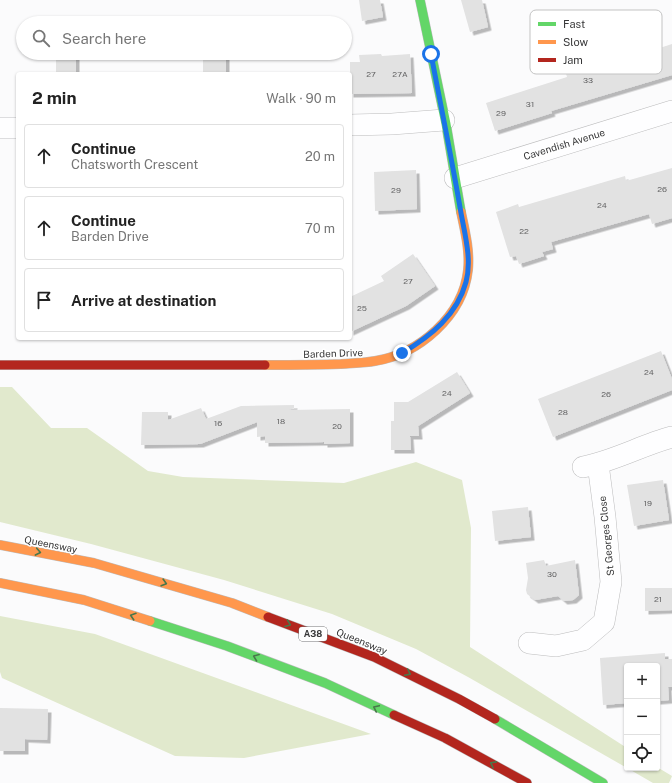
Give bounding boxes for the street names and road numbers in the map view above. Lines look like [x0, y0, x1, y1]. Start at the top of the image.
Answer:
street label: Cavendish Avenue [522, 126, 607, 162]
street label: Barden Drive [303, 346, 363, 360]
street label: St Georges Close [596, 495, 616, 577]
street label: Queensway [23, 533, 79, 555]
street label: Queensway [335, 625, 390, 657]
road number: A38 [299, 627, 327, 641]

